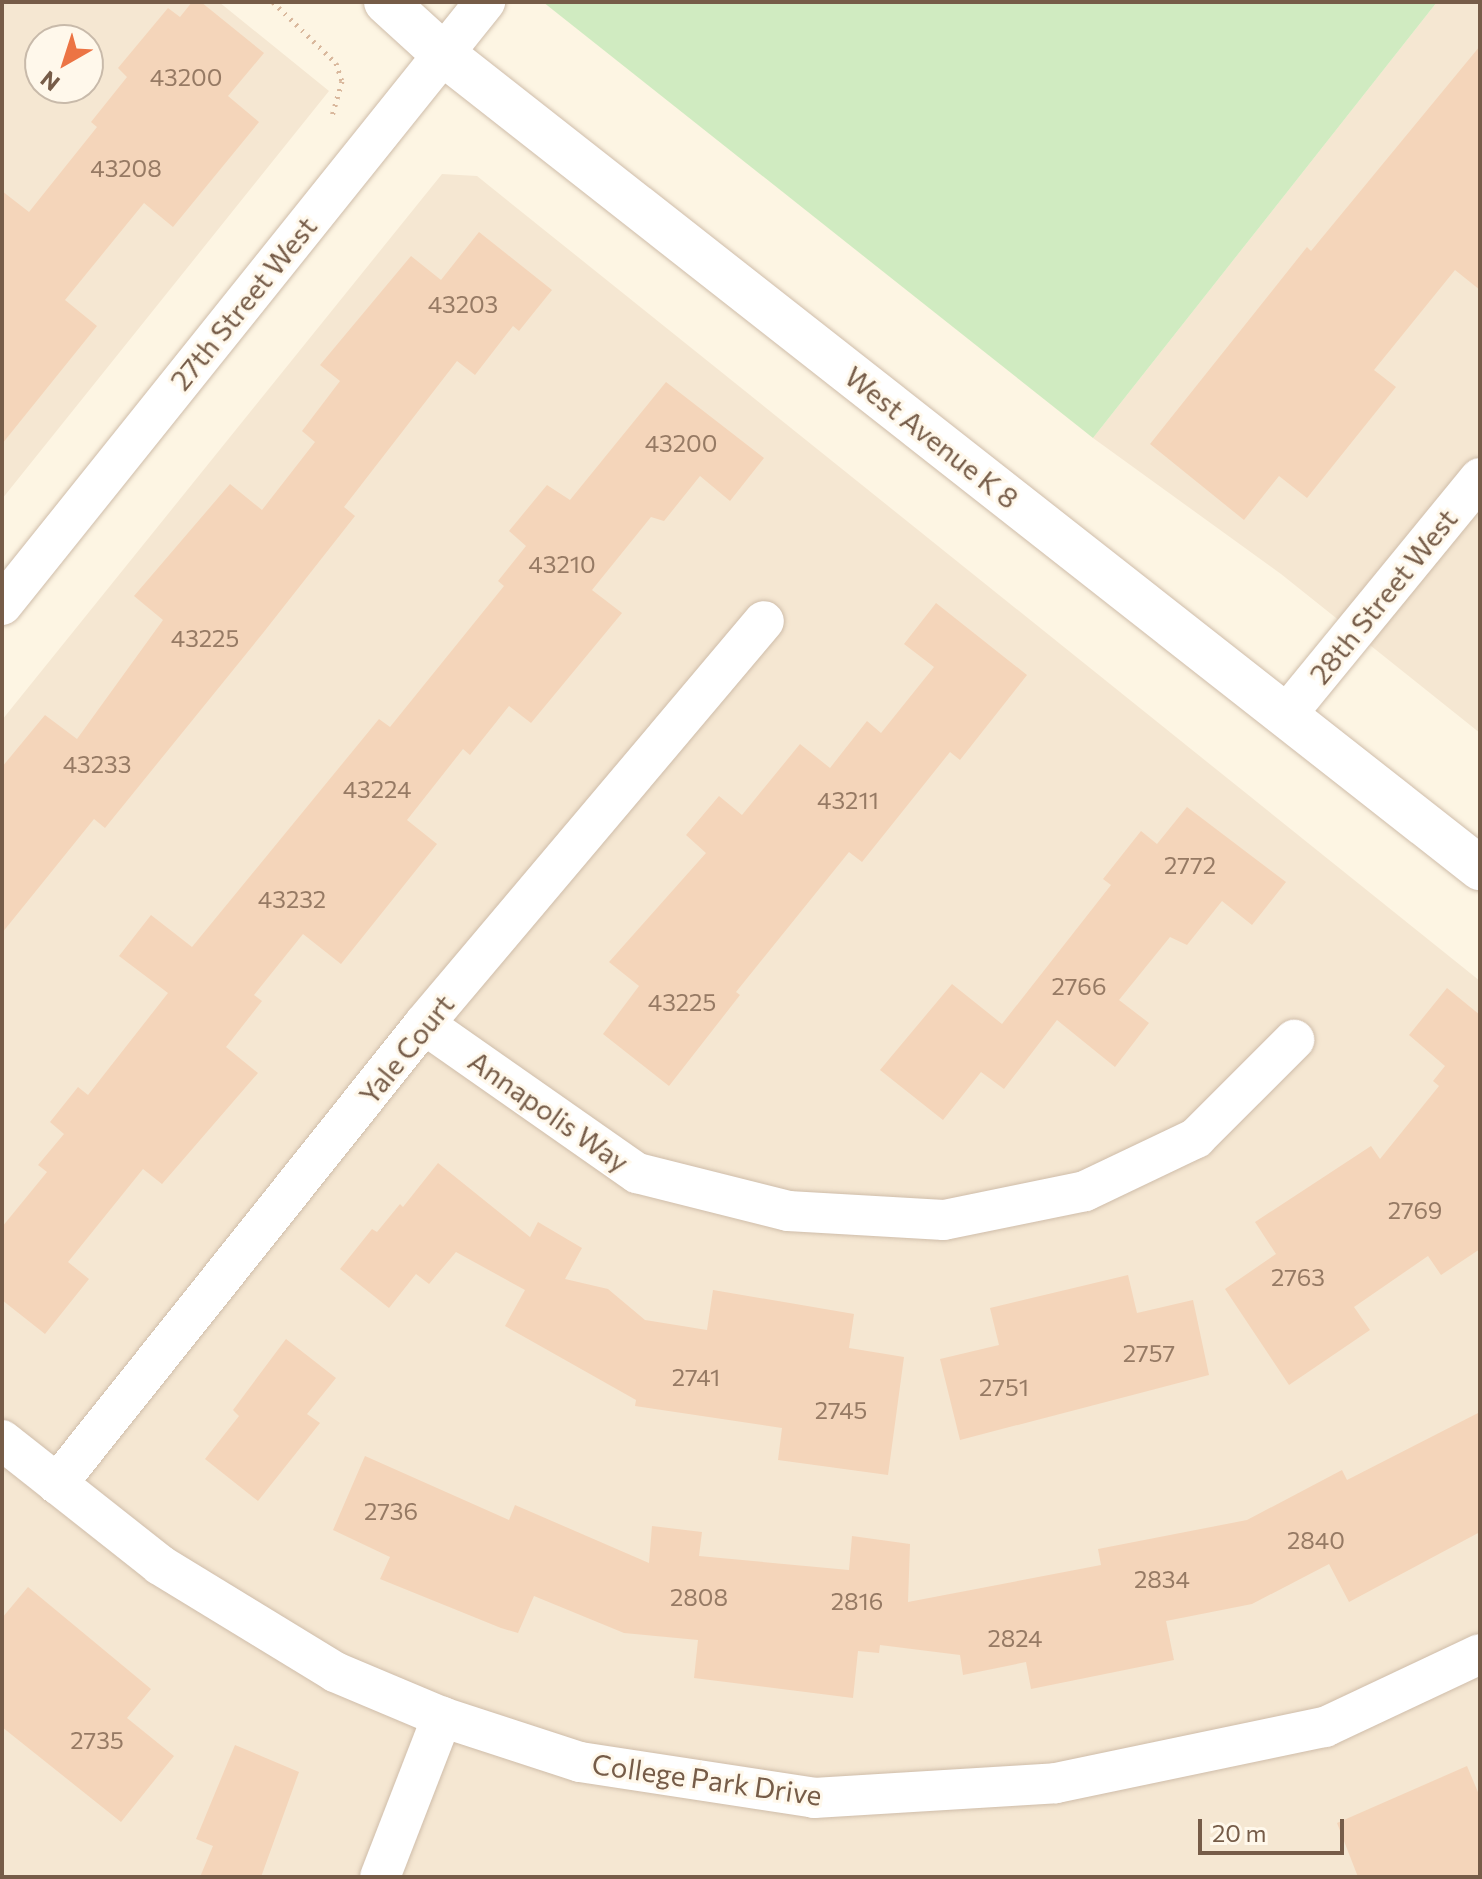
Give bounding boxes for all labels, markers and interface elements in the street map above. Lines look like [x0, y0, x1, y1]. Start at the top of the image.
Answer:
north arrow [24, 24, 104, 104]
house number: 43200 [150, 63, 222, 91]
text: N [35, 66, 65, 97]
house number: 43208 [90, 154, 162, 182]
street label: 27th Street West [163, 210, 323, 396]
house number: 43203 [428, 290, 498, 318]
street label: West Avenue K 8 [839, 359, 1025, 515]
house number: 43200 [645, 429, 717, 457]
street label: 28th Street West [1302, 502, 1464, 690]
house number: 43210 [528, 550, 596, 578]
house number: 43225 [171, 624, 239, 652]
house number: 43233 [63, 750, 131, 778]
house number: 43224 [343, 775, 411, 803]
house number: 43211 [817, 786, 879, 814]
house number: 2772 [1164, 851, 1216, 879]
house number: 43232 [258, 885, 326, 913]
house number: 2766 [1052, 972, 1106, 1000]
street label: Yale Court [352, 987, 460, 1111]
house number: 43225 [648, 988, 716, 1016]
street label: Annapolis Way [463, 1043, 635, 1179]
house number: 2769 [1388, 1196, 1442, 1224]
house number: 2763 [1271, 1263, 1325, 1291]
house number: 2757 [1123, 1339, 1175, 1367]
house number: 2741 [672, 1363, 720, 1391]
house number: 2751 [979, 1373, 1029, 1401]
house number: 2745 [815, 1396, 867, 1424]
house number: 2736 [364, 1497, 418, 1525]
house number: 2840 [1287, 1526, 1345, 1554]
house number: 2834 [1134, 1565, 1190, 1593]
house number: 2808 [670, 1583, 728, 1611]
house number: 2816 [831, 1587, 883, 1615]
house number: 2824 [987, 1624, 1043, 1652]
house number: 2735 [70, 1726, 124, 1754]
street label: College Park Drive [590, 1746, 824, 1812]
scale bar [1202, 1803, 1348, 1853]
text: 20 m [1212, 1818, 1266, 1847]

